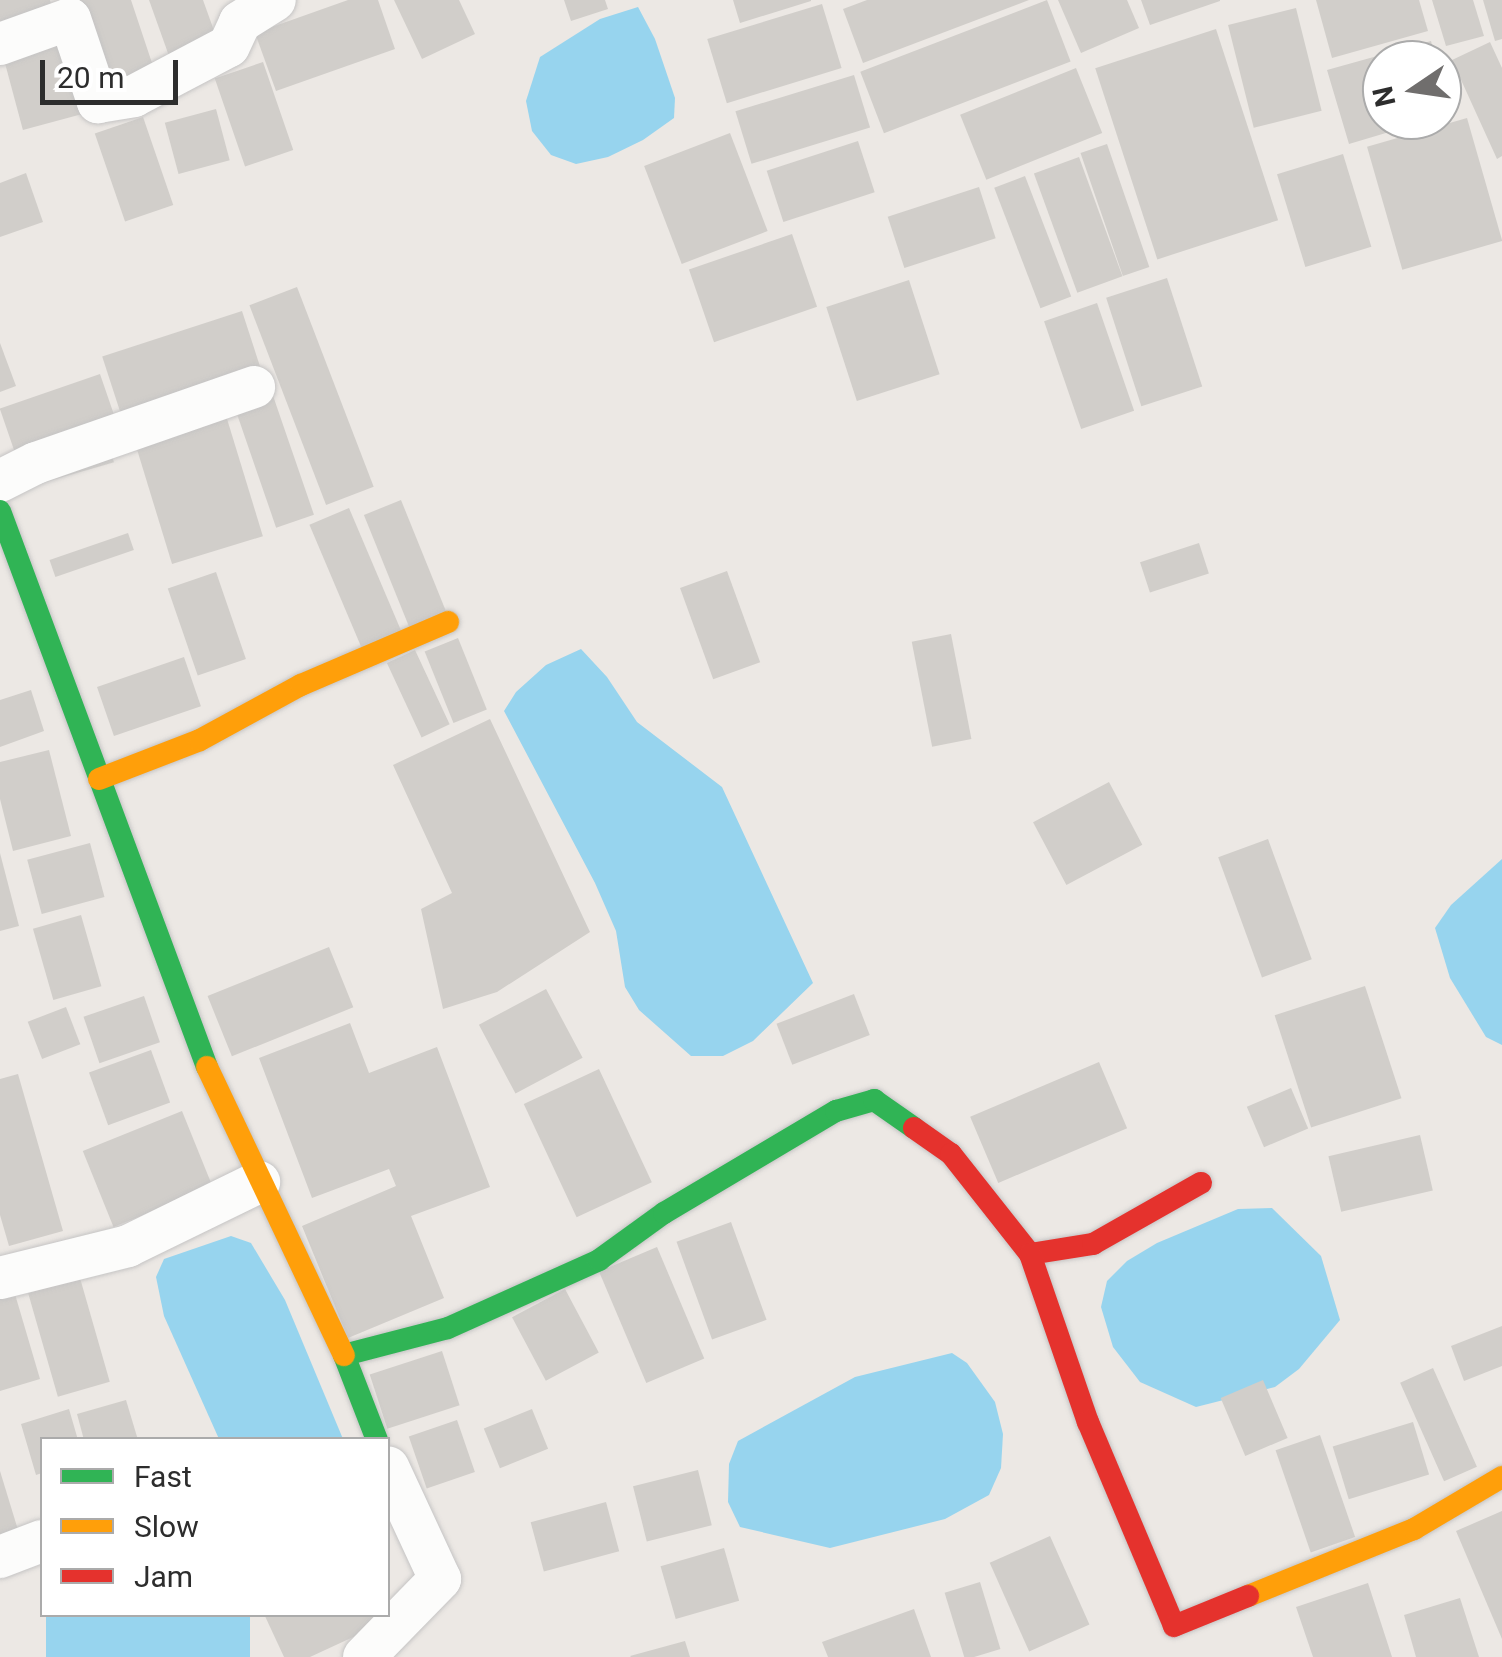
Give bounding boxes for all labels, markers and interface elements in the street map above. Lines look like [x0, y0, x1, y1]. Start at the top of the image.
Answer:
scale bar [45, 40, 182, 102]
north arrow [1362, 40, 1462, 140]
text: 20 m [57, 60, 124, 95]
text: N [1366, 83, 1403, 110]
legend [40, 1437, 390, 1617]
text: Fast [134, 1459, 192, 1494]
text: Slow [134, 1509, 199, 1544]
text: Jam [134, 1559, 193, 1594]

